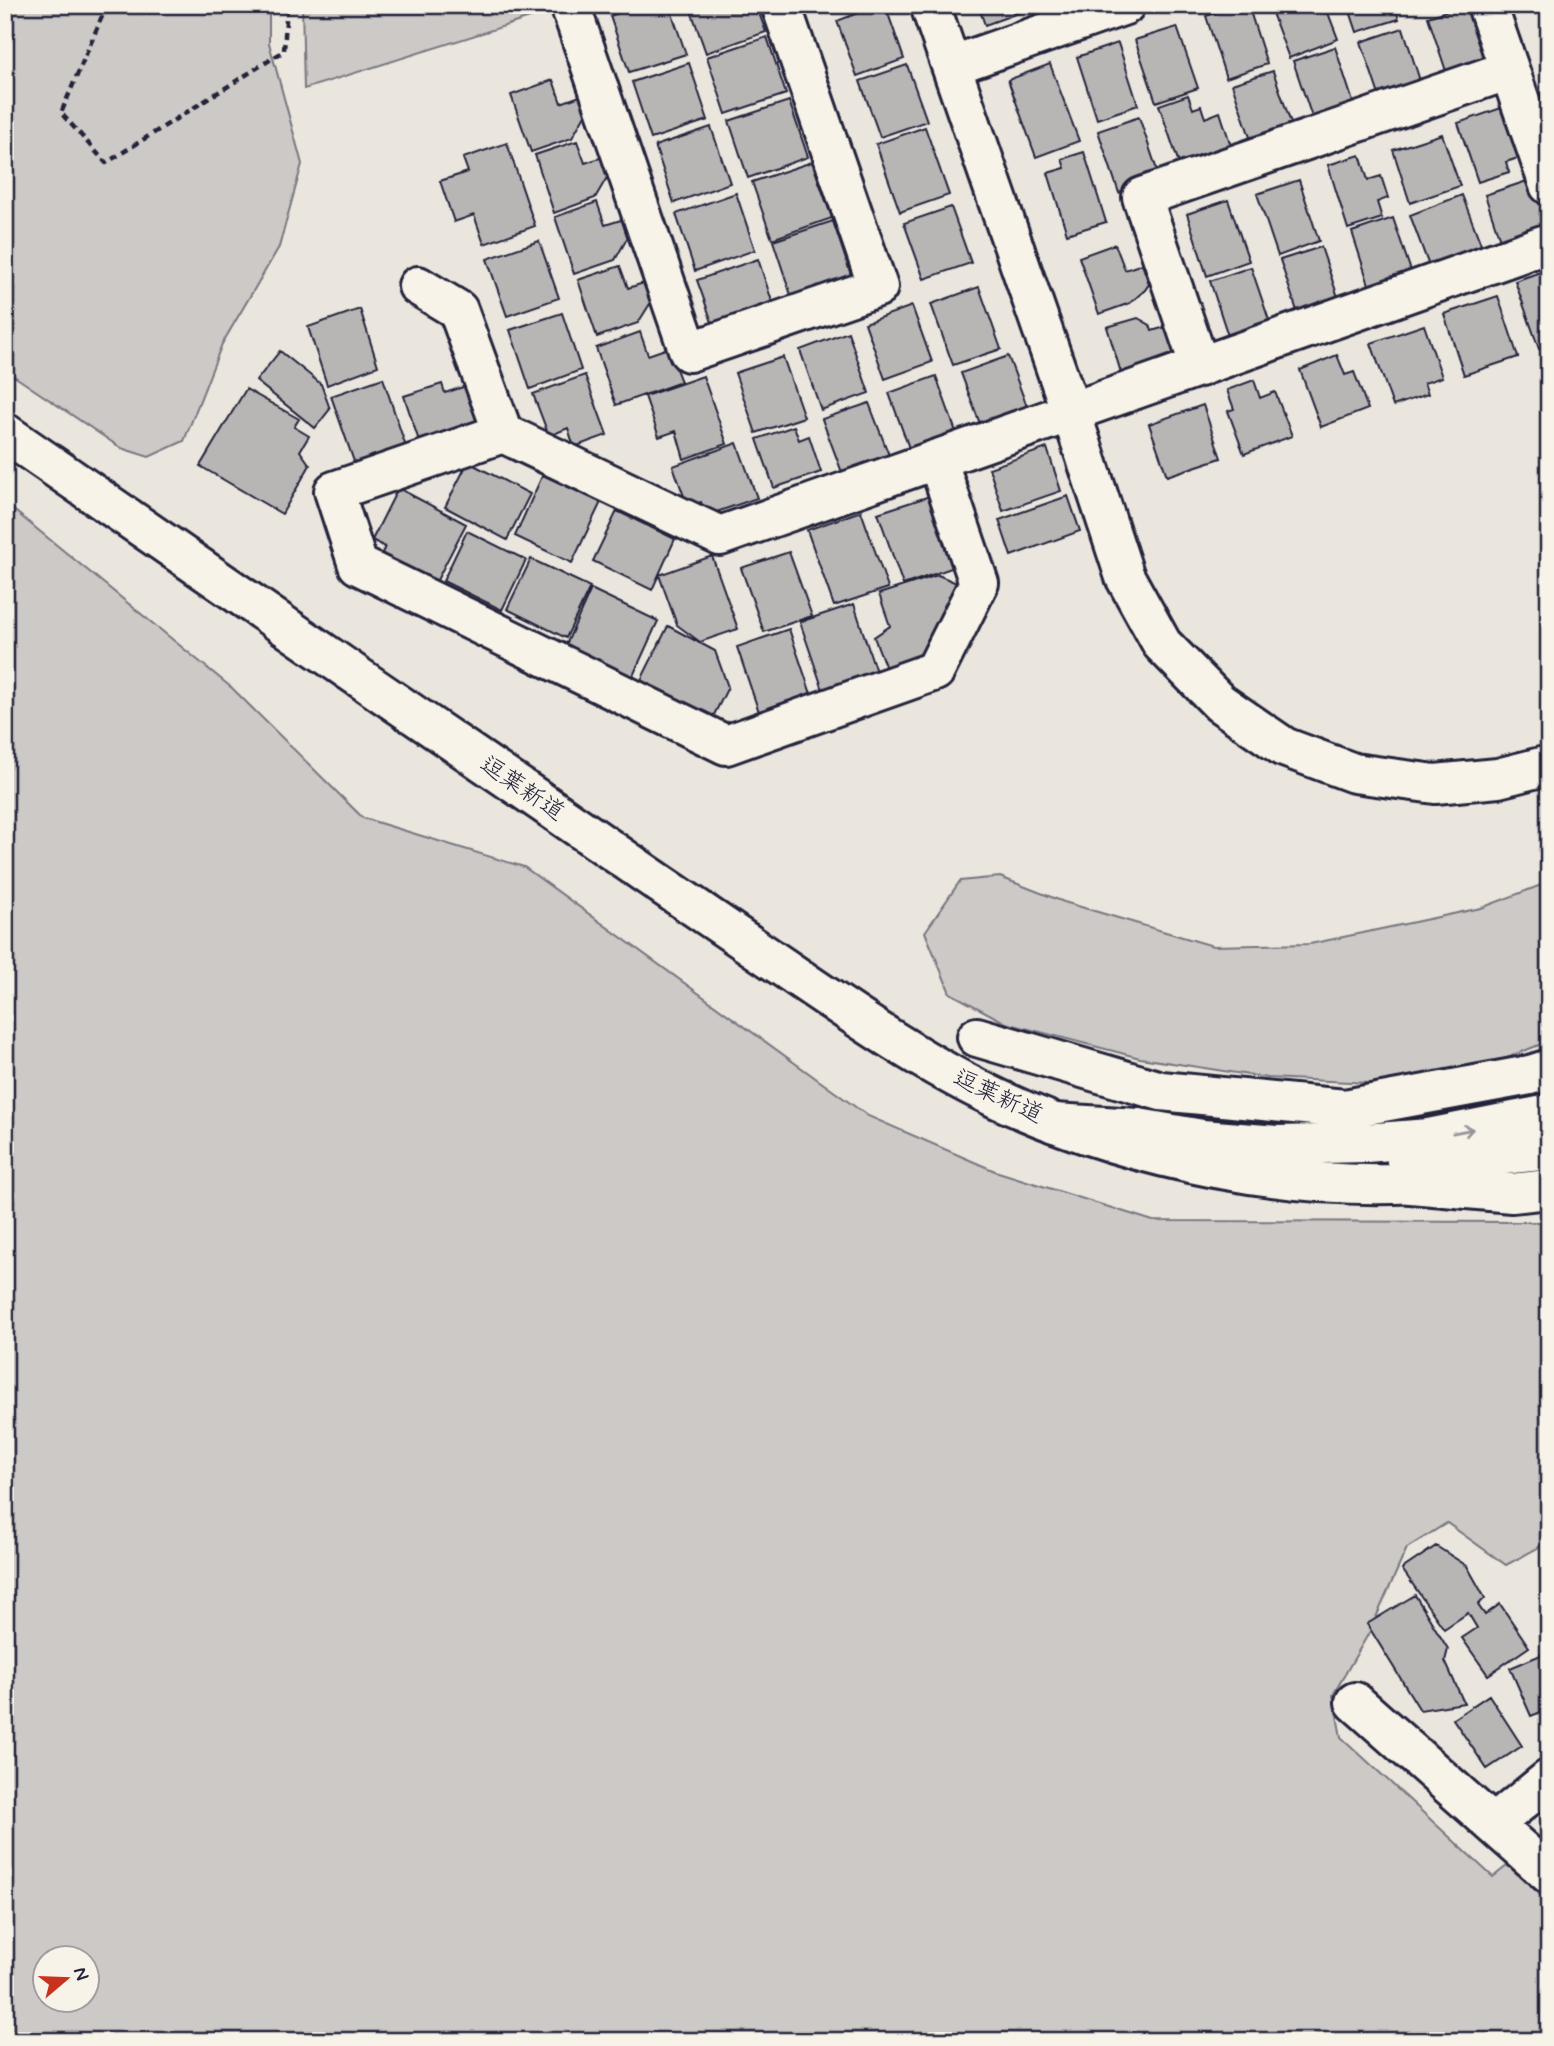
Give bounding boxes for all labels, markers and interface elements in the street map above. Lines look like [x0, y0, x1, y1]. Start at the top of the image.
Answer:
street label: 逗葉新道 [474, 749, 570, 829]
street label: 逗葉新道 [948, 1063, 1048, 1131]
one-way arrow [1451, 1123, 1474, 1137]
north arrow [32, 1944, 102, 2014]
text: N [67, 1964, 95, 1984]

